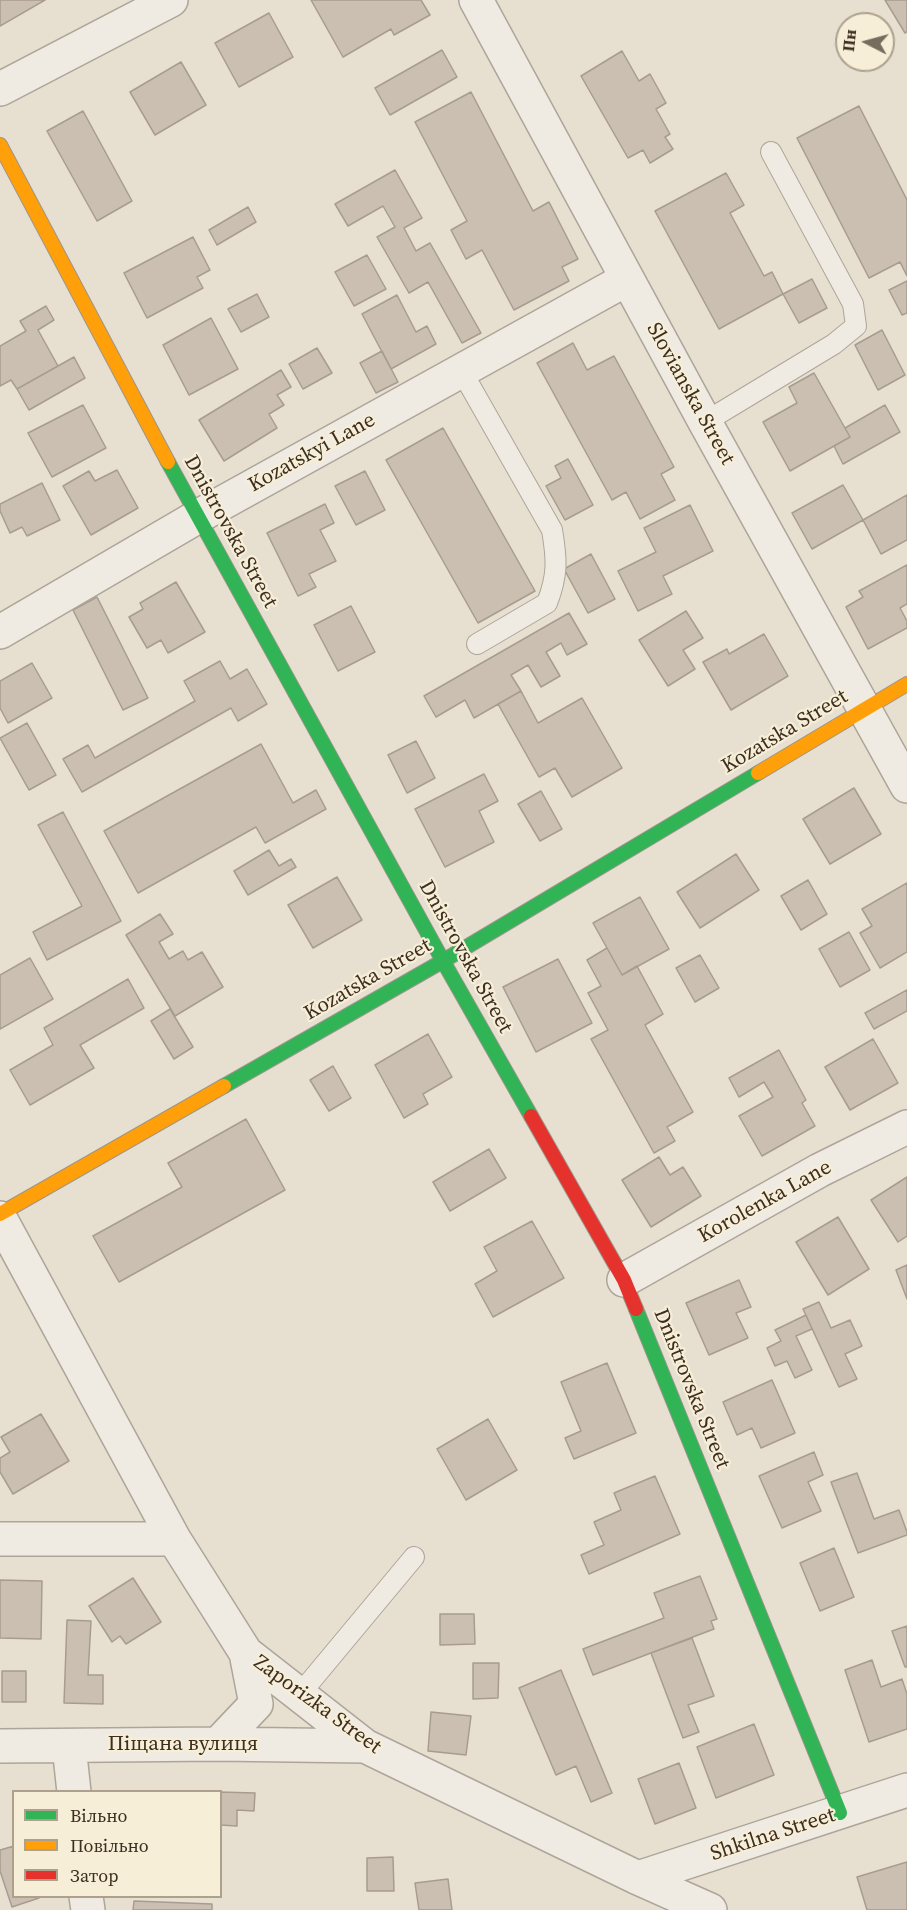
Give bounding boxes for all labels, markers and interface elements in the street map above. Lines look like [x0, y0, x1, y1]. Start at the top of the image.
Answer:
north arrow [835, 12, 895, 72]
text: Пн [837, 28, 861, 53]
street label: Slovianska Street [640, 318, 740, 470]
street label: Kozatskyi Lane [244, 408, 380, 498]
street label: Dnistrovska Street [178, 451, 282, 613]
street label: Kozatska Street [717, 685, 853, 779]
street label: Dnistrovska Street [413, 876, 517, 1038]
street label: Kozatska Street [300, 933, 436, 1027]
street label: Korolenka Lane [694, 1155, 836, 1249]
street label: Dnistrovska Street [647, 1305, 735, 1473]
street label: Zaporizka Street [248, 1650, 386, 1760]
street label: Піщана вулиця [108, 1732, 258, 1758]
legend [12, 1790, 222, 1898]
text: Вільно [70, 1803, 127, 1828]
street label: Shkilna Street [707, 1803, 839, 1867]
text: Повільно [70, 1833, 149, 1858]
text: Затор [70, 1863, 118, 1888]

